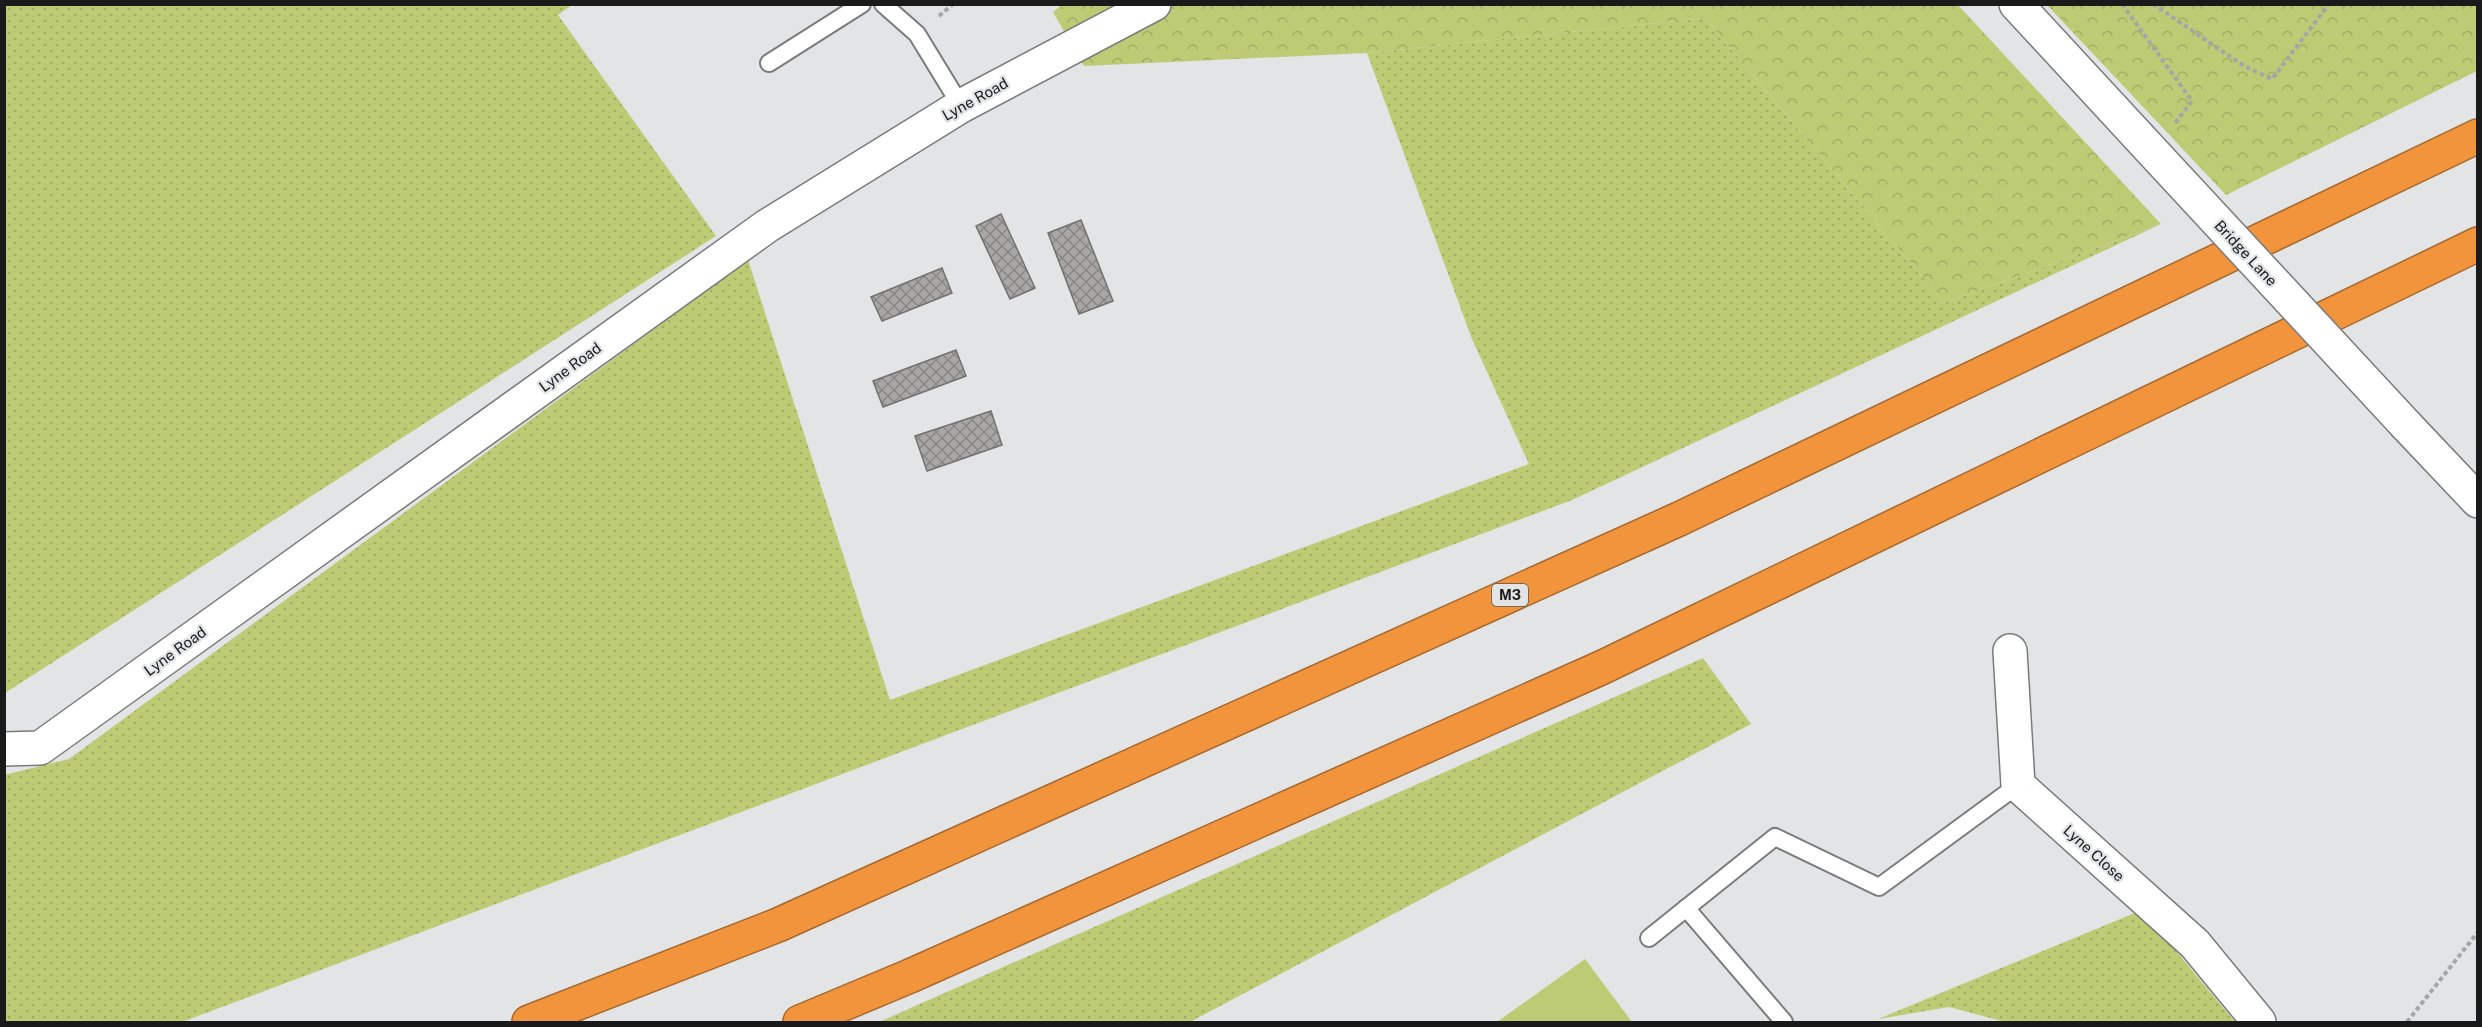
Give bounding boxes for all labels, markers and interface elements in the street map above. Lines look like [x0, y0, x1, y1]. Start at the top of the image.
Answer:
street label: Lyne Road [939, 74, 1011, 124]
street label: Bridge Lane [2211, 217, 2281, 289]
street label: Lyne Road [536, 339, 604, 395]
road number: M3 [1492, 584, 1528, 606]
street label: Lyne Road [141, 623, 209, 679]
street label: Lyne Close [2060, 821, 2128, 885]

